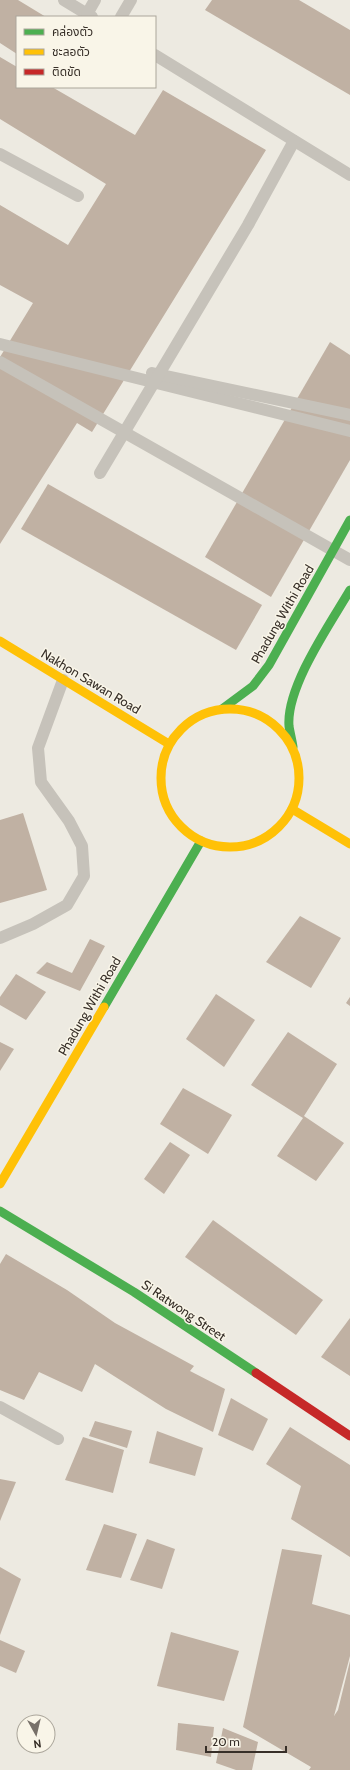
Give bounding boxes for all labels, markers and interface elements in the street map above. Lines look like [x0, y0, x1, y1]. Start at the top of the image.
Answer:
legend [16, 16, 156, 88]
text: คล่องตัว [52, 24, 93, 39]
text: ชะลอตัว [52, 44, 90, 59]
text: ติดขัด [52, 64, 81, 79]
street label: Phadung Withi Road [247, 562, 317, 666]
street label: Nakhon Sawan Road [38, 645, 144, 717]
street label: Phadung Withi Road [54, 954, 124, 1058]
street label: Si Ratwong Street [139, 1276, 230, 1344]
north arrow [16, 1714, 56, 1754]
scale bar [206, 1728, 286, 1754]
text: 20 m [212, 1734, 240, 1749]
text: N [33, 1736, 42, 1751]

